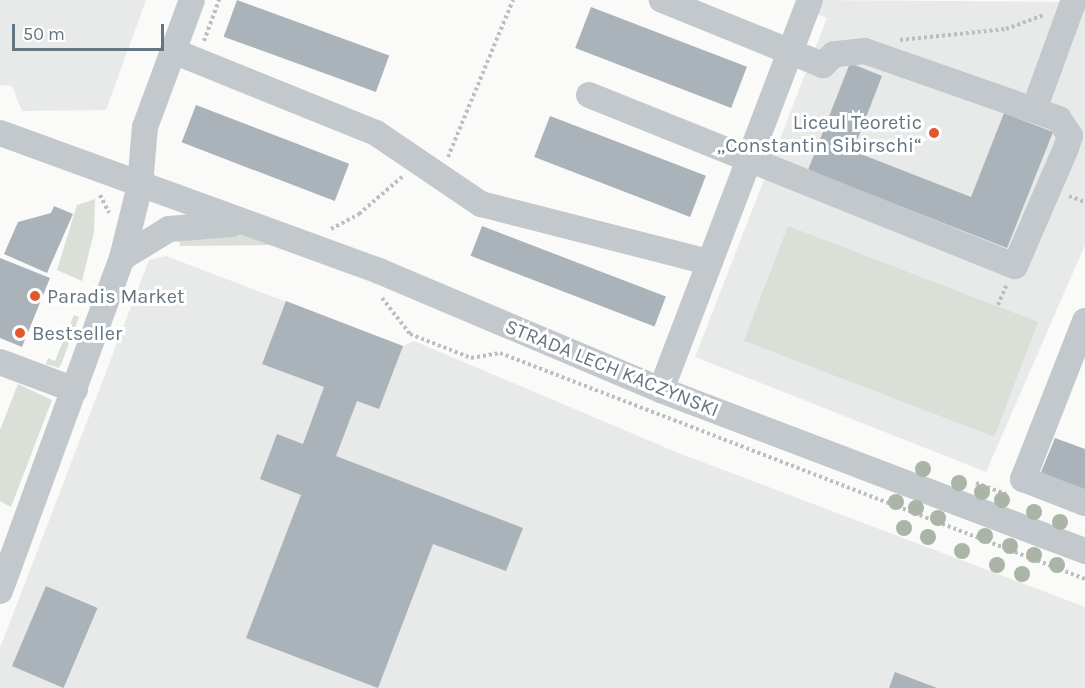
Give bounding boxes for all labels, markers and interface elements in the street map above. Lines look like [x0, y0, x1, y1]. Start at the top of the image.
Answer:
scale bar [15, 12, 166, 50]
text: 50 m [23, 23, 65, 45]
place label: Liceul Teoretic „Constantin Sibirschi“ [717, 110, 922, 157]
marker: Liceul Teoretic „Constantin Sibirschi“ [927, 126, 941, 140]
place label: Paradis Market [47, 284, 185, 308]
marker: Paradis Market [28, 289, 42, 303]
street label: STRADA LECH KACZYNSKI [502, 314, 722, 422]
place label: Bestseller [32, 321, 122, 345]
marker: Bestseller [13, 326, 27, 340]

